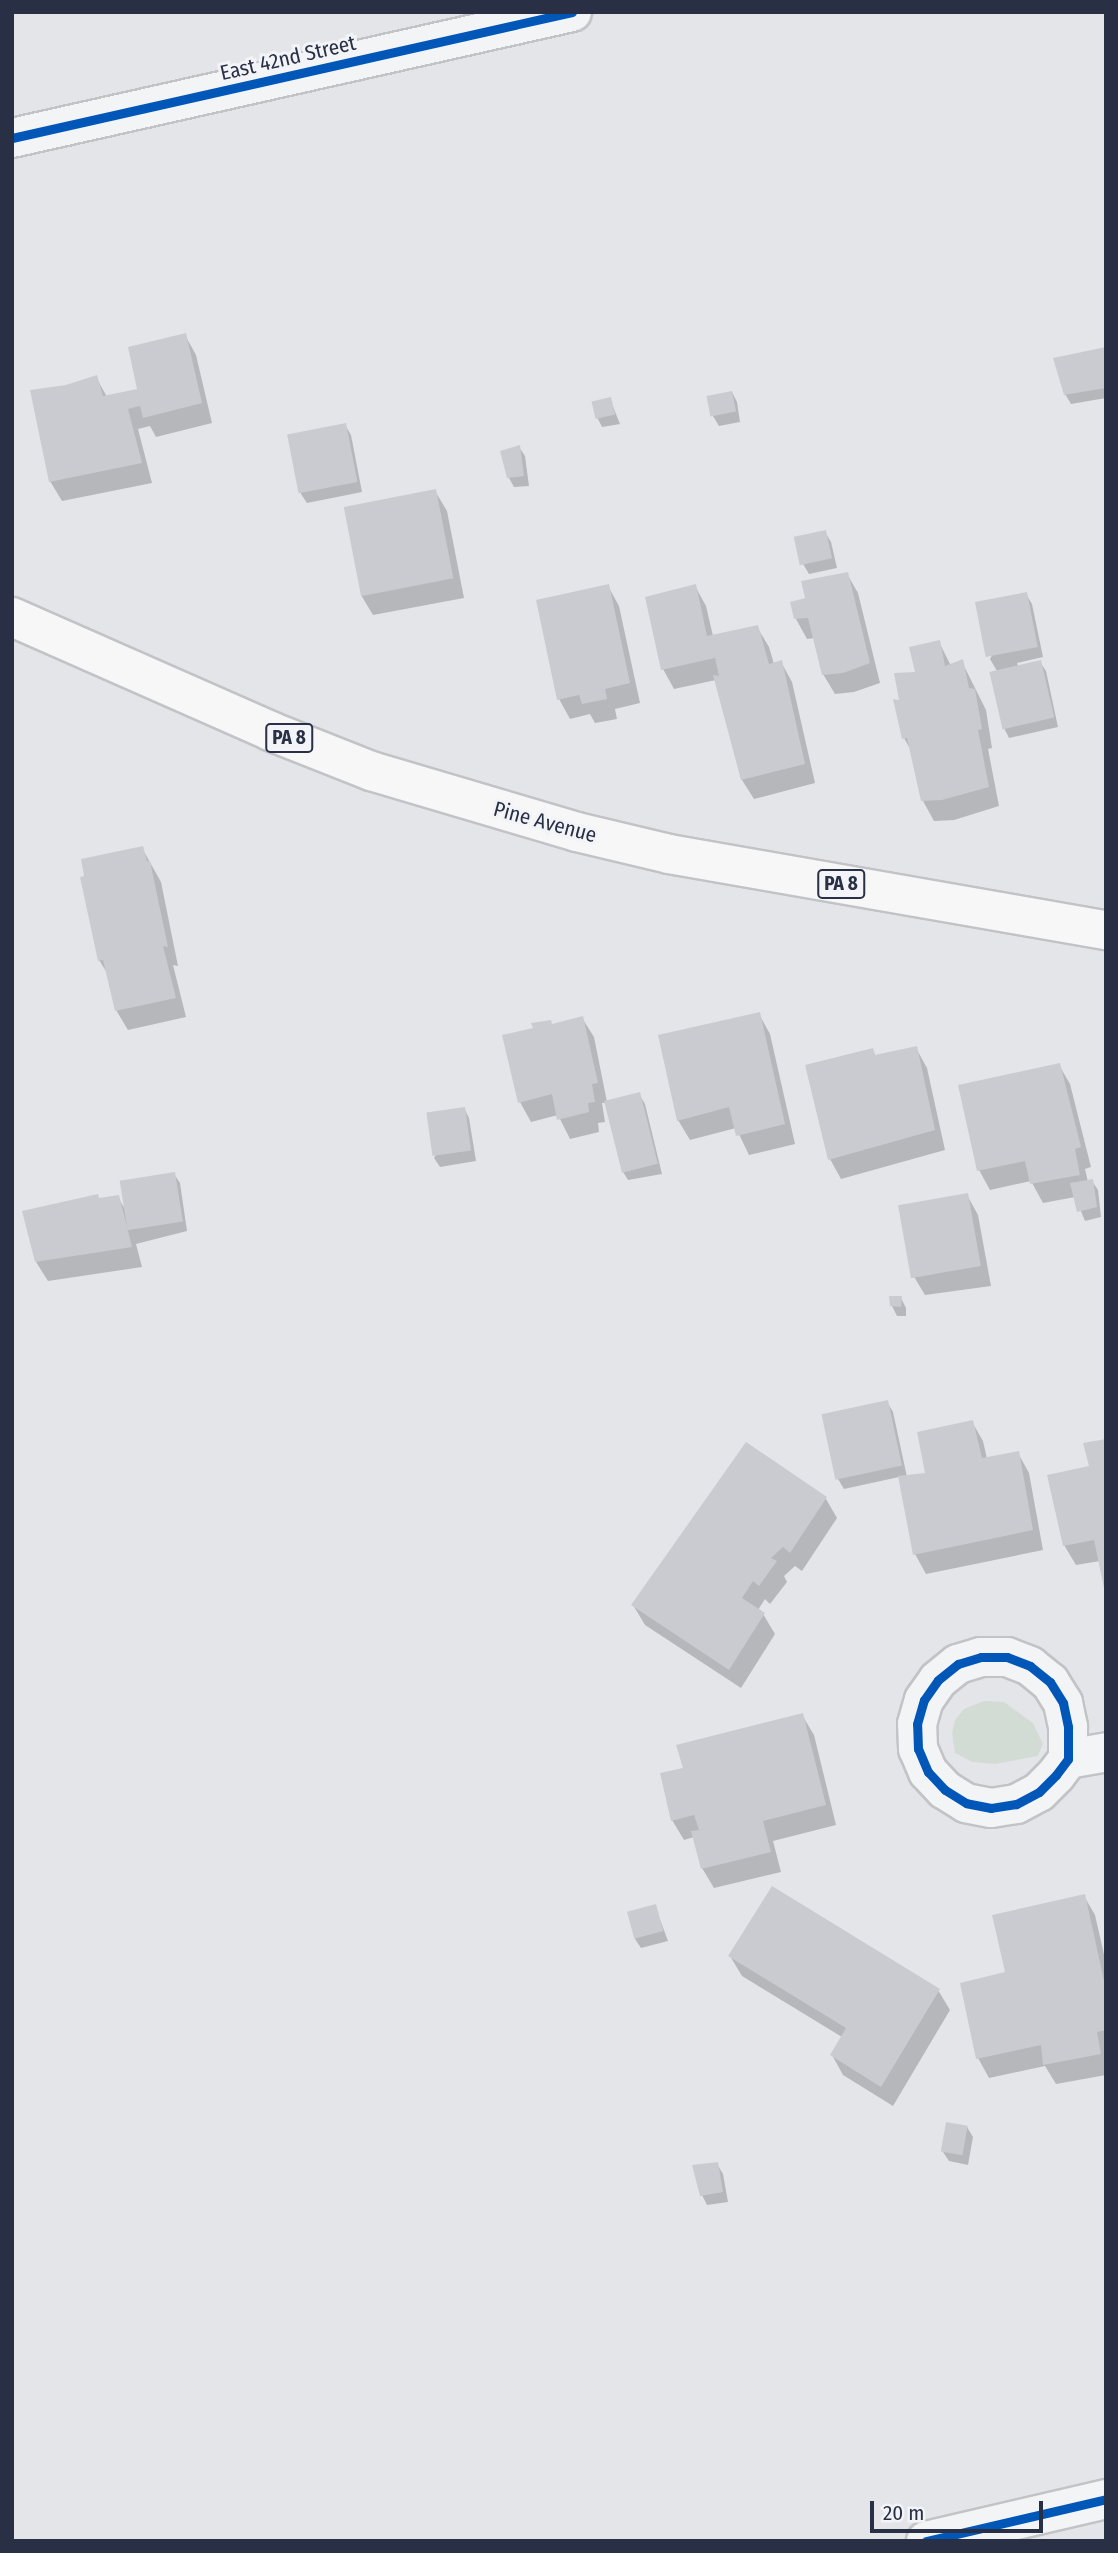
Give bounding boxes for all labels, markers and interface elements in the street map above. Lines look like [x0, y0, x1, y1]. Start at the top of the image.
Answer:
street label: East 42nd Street [218, 30, 358, 86]
road number: PA 8 [264, 722, 314, 754]
street label: Pine Avenue [491, 796, 599, 848]
road number: PA 8 [816, 869, 866, 900]
scale bar [873, 2486, 1046, 2530]
text: 20 m [883, 2500, 924, 2526]

